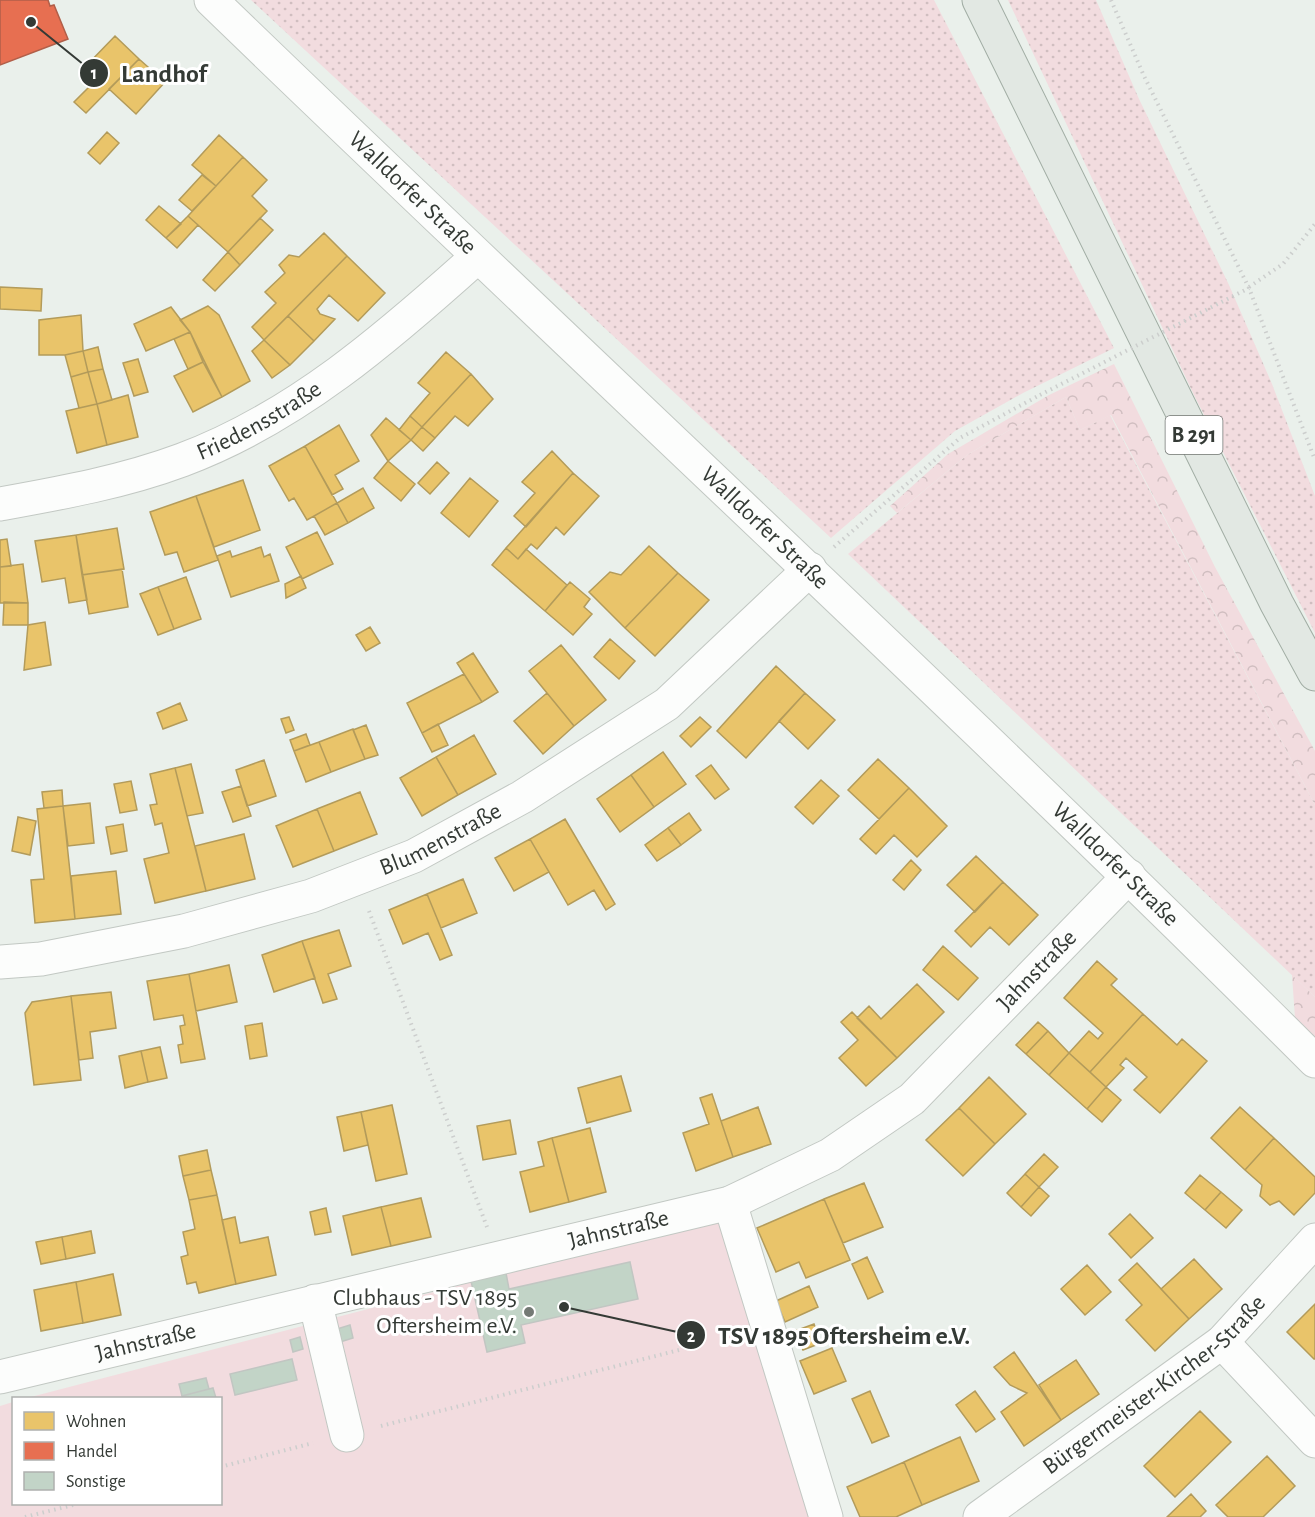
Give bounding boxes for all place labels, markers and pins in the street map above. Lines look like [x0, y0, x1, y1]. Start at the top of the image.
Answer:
callout: Landhof [79, 51, 219, 95]
place label: Clubhaus - TSV 1895 Oftersheim e.V. [333, 1286, 517, 1338]
marker: Clubhaus - TSV 1895 Oftersheim e.V. [522, 1305, 536, 1319]
callout: TSV 1895 Oftersheim e.V. [676, 1313, 982, 1357]

